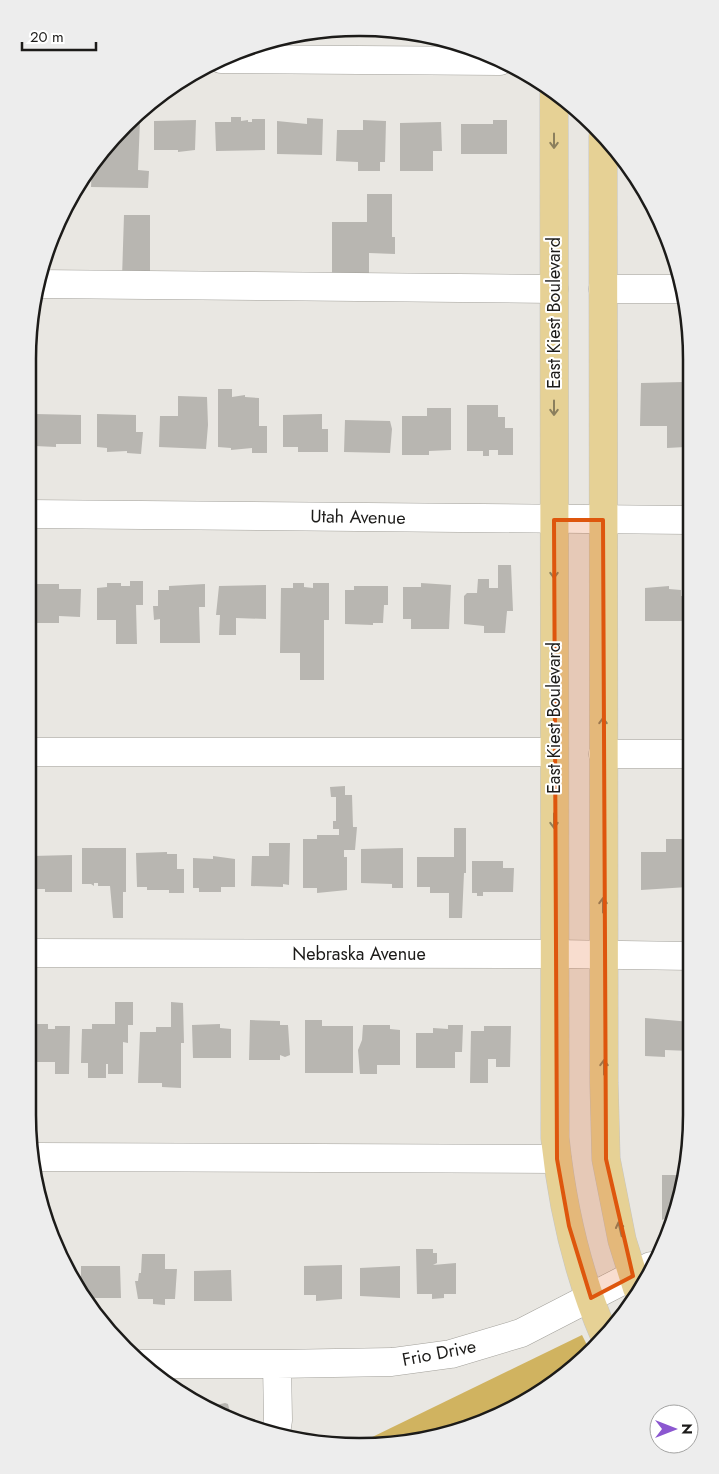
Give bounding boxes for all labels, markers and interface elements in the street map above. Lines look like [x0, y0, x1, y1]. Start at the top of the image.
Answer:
scale bar [22, 20, 96, 52]
text: 20 m [30, 26, 64, 48]
one-way arrow [549, 132, 559, 148]
street label: East Kiest Boulevard [541, 237, 567, 389]
one-way arrow [549, 400, 559, 416]
street label: Utah Avenue [310, 503, 406, 531]
one-way arrow [549, 562, 559, 578]
street label: East Kiest Boulevard [541, 642, 567, 794]
one-way arrow [598, 717, 608, 734]
one-way arrow [549, 812, 559, 828]
one-way arrow [598, 897, 608, 914]
street label: Nebraska Avenue [292, 941, 426, 967]
one-way arrow [599, 1060, 609, 1076]
one-way arrow [615, 1221, 624, 1237]
street label: Frio Drive [400, 1333, 478, 1373]
north arrow [649, 1404, 699, 1454]
text: N [677, 1423, 697, 1435]

